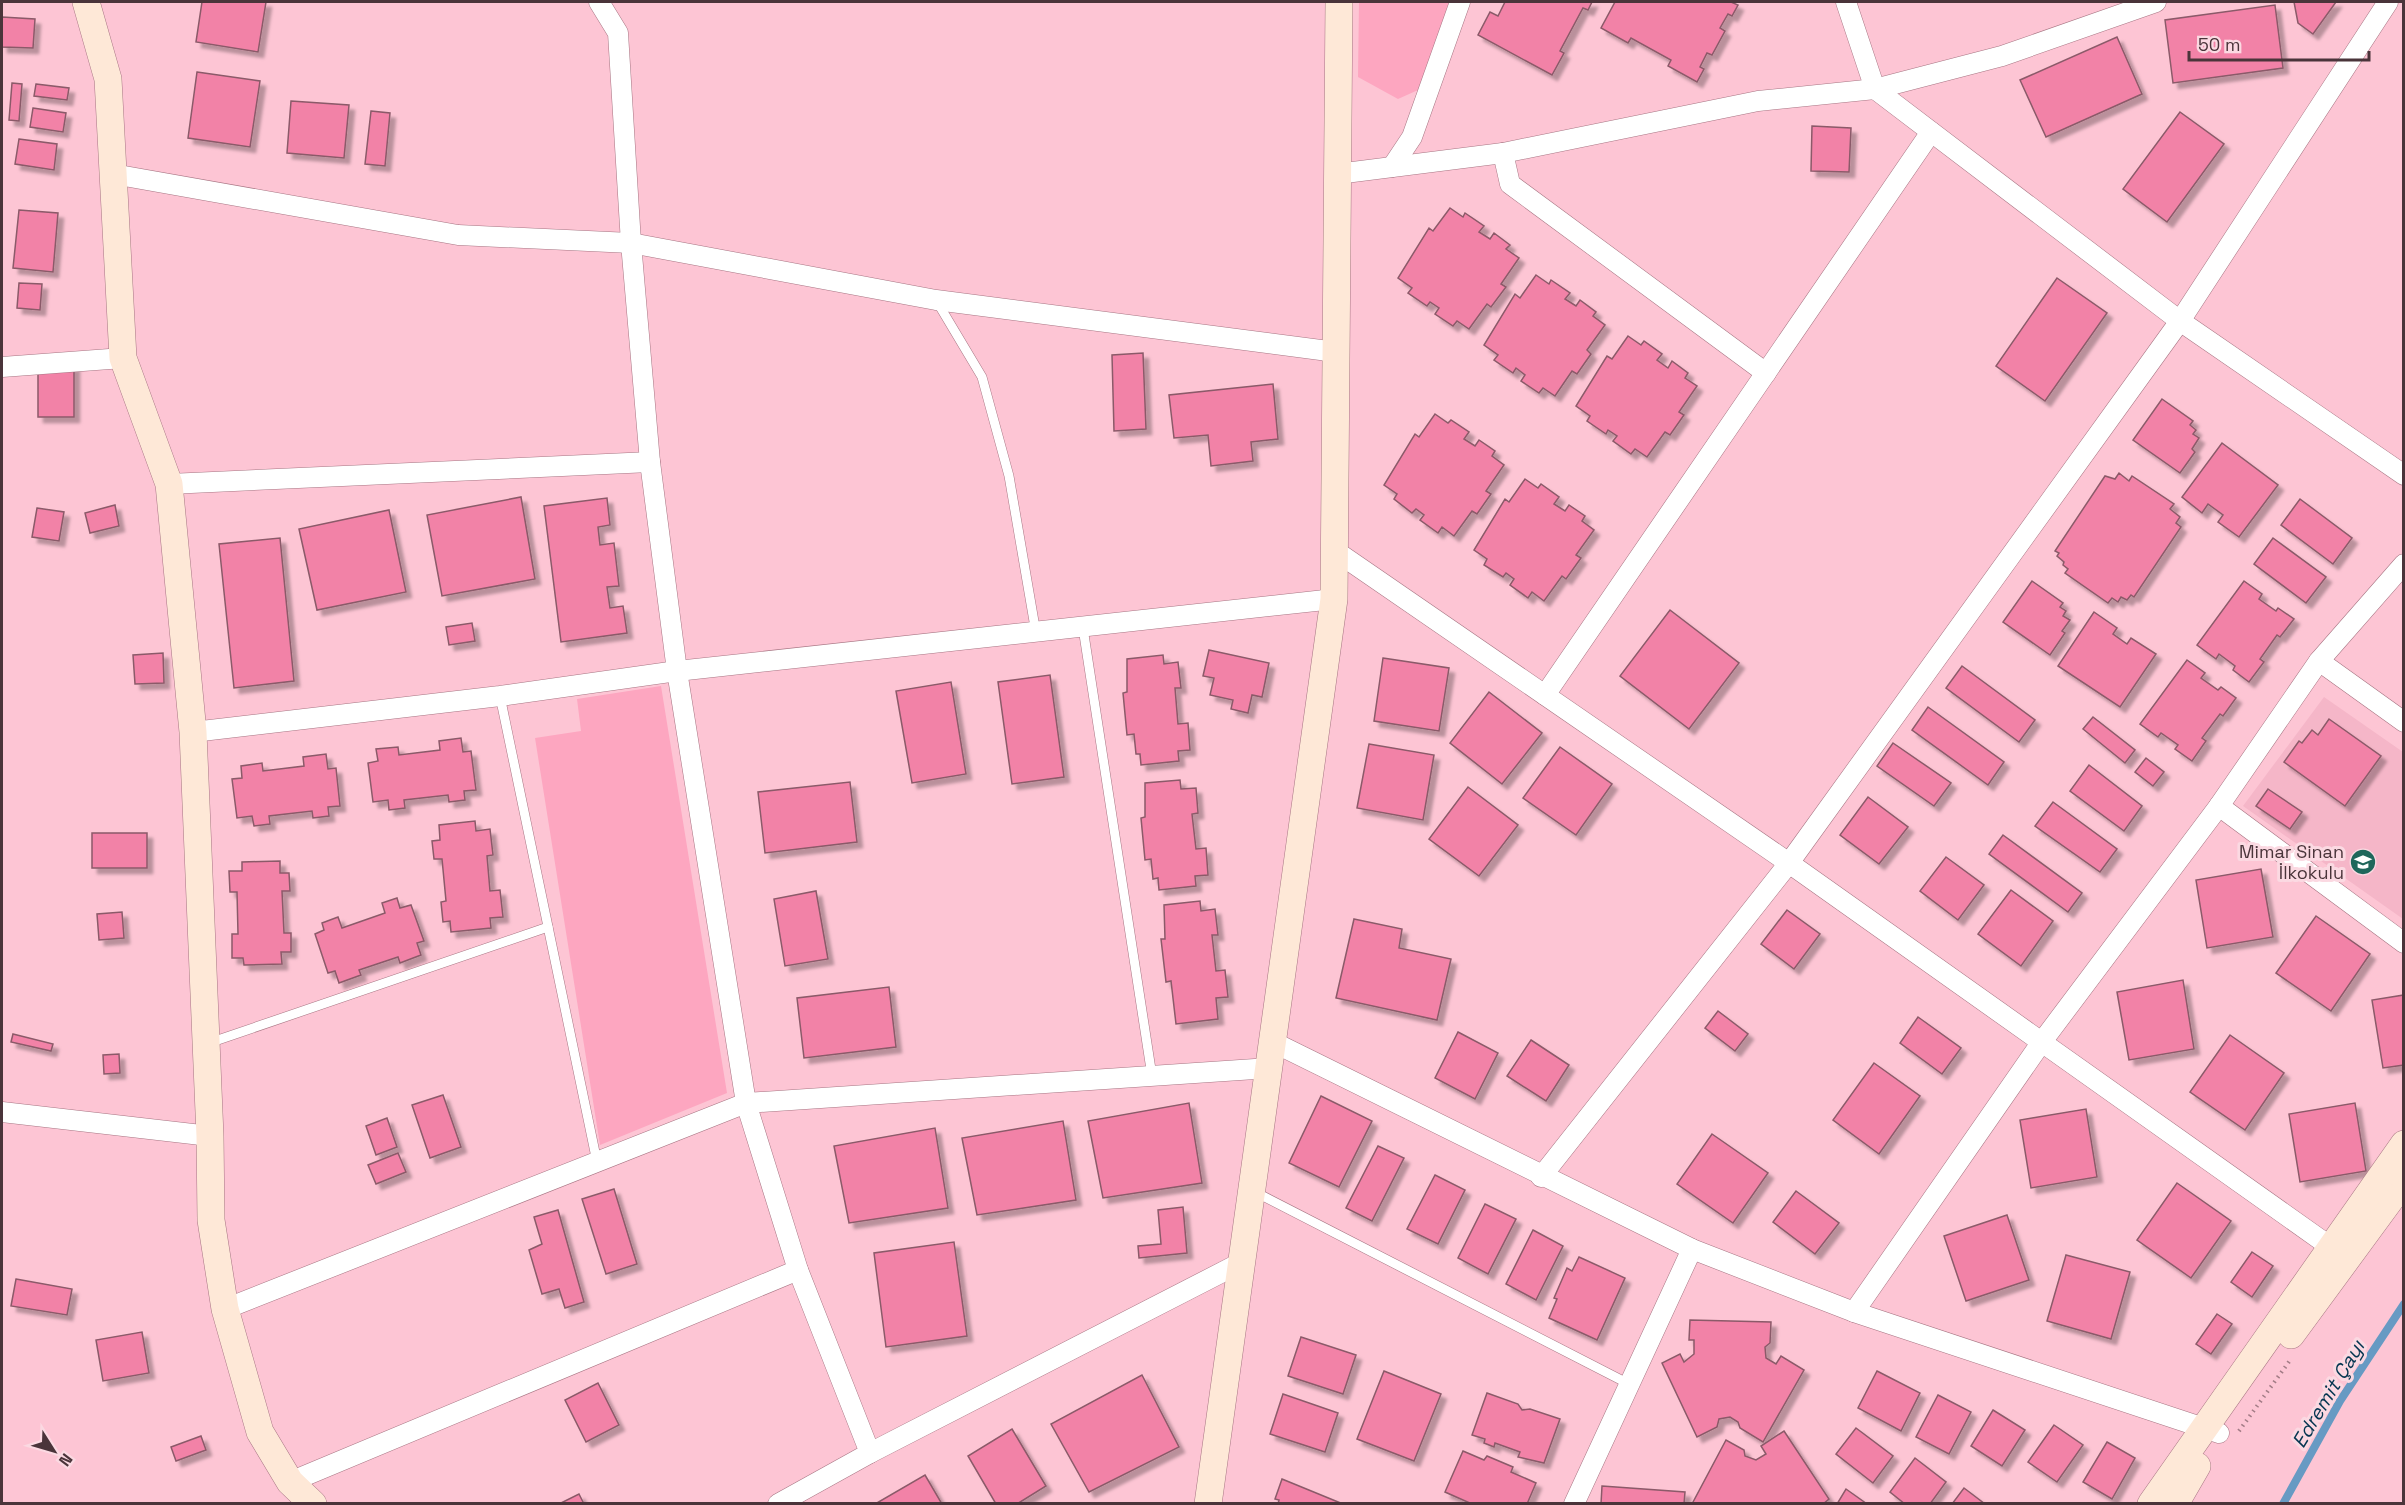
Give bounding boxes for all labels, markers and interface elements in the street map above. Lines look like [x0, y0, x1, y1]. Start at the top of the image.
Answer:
scale bar [2189, 24, 2369, 62]
text: 50 m [2198, 33, 2240, 56]
place label: Mimar Sinan İlkokulu [2239, 840, 2344, 884]
school or university icon: Mimar Sinan İlkokulu [2348, 847, 2378, 877]
water label: Edremit Çayı [2286, 1335, 2371, 1452]
north arrow [24, 1421, 84, 1481]
text: N [54, 1449, 77, 1470]

